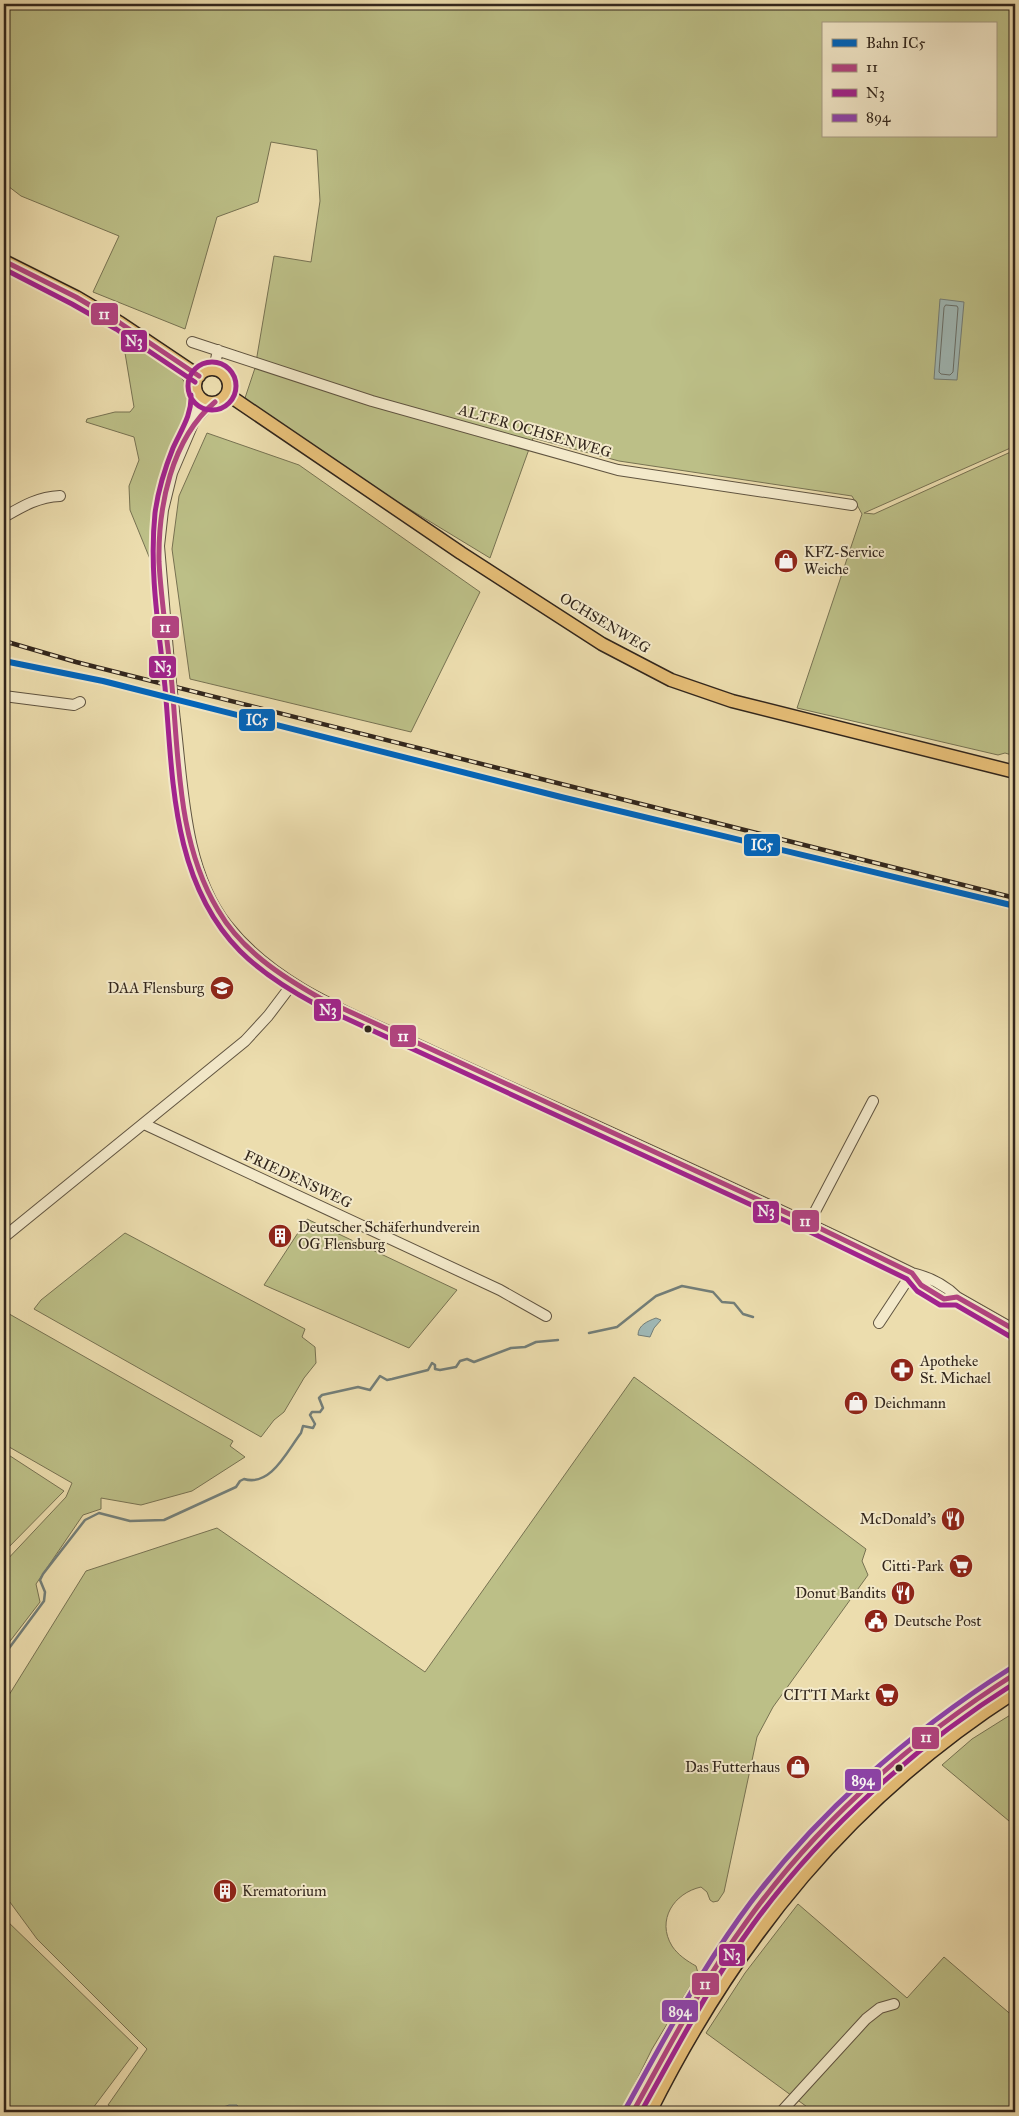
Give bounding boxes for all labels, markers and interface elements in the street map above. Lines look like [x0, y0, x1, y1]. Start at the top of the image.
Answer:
legend [822, 22, 996, 138]
text: Bahn IC5 [866, 34, 925, 52]
text: 11 [866, 58, 878, 76]
text: N3 [866, 84, 885, 102]
text: 894 [866, 108, 891, 126]
line badge: 11 [90, 302, 119, 326]
text: 11 [98, 306, 110, 323]
line badge: N3 [120, 329, 148, 353]
text: N3 [125, 333, 143, 351]
street label: ALTER OCHSENWEG [455, 400, 614, 461]
place label: KFZ-Service Weiche [804, 543, 885, 578]
shop icon: KFZ-Service Weiche [773, 548, 799, 574]
street label: OCHSENWEG [556, 589, 654, 657]
line badge: 11 [151, 615, 180, 639]
text: 11 [159, 619, 171, 636]
line badge: N3 [148, 655, 177, 679]
text: N3 [154, 659, 172, 677]
line badge: IC5 [238, 708, 276, 732]
text: IC5 [246, 712, 268, 729]
line badge: IC5 [743, 833, 781, 857]
text: IC5 [751, 837, 773, 854]
school or university icon: DAA Flensburg [209, 975, 235, 1001]
place label: DAA Flensburg [108, 979, 205, 997]
line badge: N3 [313, 998, 342, 1022]
text: N3 [319, 1002, 337, 1020]
unlabelled marker [363, 1024, 373, 1034]
line badge: 11 [389, 1024, 417, 1048]
text: 11 [397, 1028, 409, 1045]
street label: FRIEDENSWEG [241, 1146, 355, 1212]
line badge: N3 [752, 1200, 780, 1224]
text: N3 [757, 1203, 775, 1221]
line badge: 11 [791, 1209, 820, 1233]
text: 11 [799, 1213, 811, 1230]
place label: Deutscher Schäferhundverein OG Flensburg [298, 1218, 480, 1253]
building icon: Deutscher Schäferhundverein OG Flensburg [267, 1223, 293, 1249]
place label: Apotheke St. Michael [919, 1352, 992, 1387]
pharmacy icon: Apotheke St. Michael [889, 1357, 915, 1383]
shop icon: Deichmann [843, 1390, 869, 1416]
place label: Deichmann [874, 1394, 946, 1412]
restaurant icon: McDonald's [940, 1506, 966, 1532]
place label: McDonald's [860, 1510, 936, 1528]
supermarket icon: Citti-Park [948, 1553, 974, 1579]
place label: Citti-Park [882, 1557, 944, 1575]
restaurant icon: Donut Bandits [890, 1580, 916, 1606]
place label: Donut Bandits [795, 1584, 886, 1602]
public building icon: Deutsche Post [863, 1608, 889, 1634]
place label: Deutsche Post [894, 1612, 982, 1630]
supermarket icon: CITTI Markt [874, 1682, 900, 1708]
place label: CITTI Markt [783, 1686, 871, 1704]
line badge: 11 [911, 1726, 940, 1750]
text: 11 [920, 1729, 932, 1746]
shop icon: Das Futterhaus [785, 1754, 811, 1780]
place label: Das Futterhaus [685, 1758, 780, 1776]
unlabelled marker [894, 1763, 904, 1773]
line badge: 894 [844, 1768, 882, 1792]
text: 894 [852, 1772, 876, 1790]
building icon: Krematorium [212, 1878, 238, 1904]
place label: Krematorium [242, 1882, 327, 1900]
line badge: N3 [718, 1943, 746, 1967]
text: N3 [723, 1947, 741, 1965]
line badge: 11 [691, 1972, 720, 1996]
text: 11 [699, 1976, 711, 1993]
line badge: 894 [661, 1999, 699, 2023]
text: 894 [669, 2003, 693, 2021]

